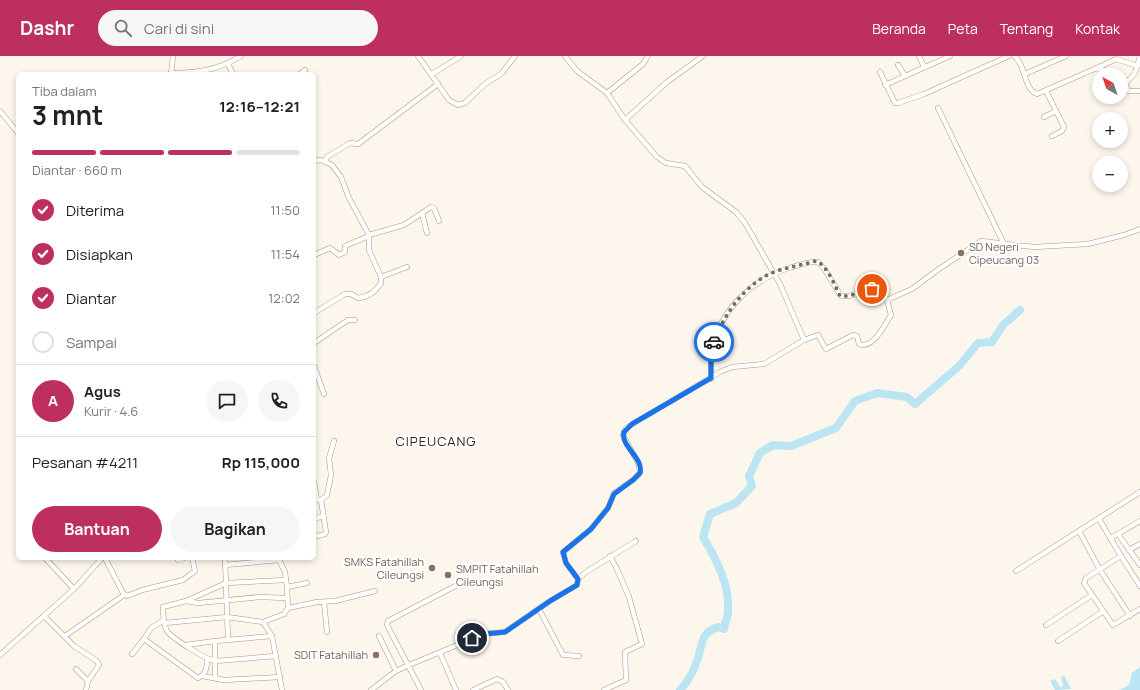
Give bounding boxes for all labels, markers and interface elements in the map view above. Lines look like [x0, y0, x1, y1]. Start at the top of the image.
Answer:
search box [98, 10, 378, 46]
text: Dashr [20, 15, 74, 41]
icon: search [112, 17, 134, 39]
text: Cari di sini [144, 18, 214, 39]
text: Beranda [872, 19, 926, 38]
text: Peta [948, 19, 978, 38]
text: Tentang [1000, 19, 1053, 38]
text: Kontak [1075, 19, 1120, 38]
north arrow [1092, 68, 1128, 104]
map controls [1092, 68, 1128, 192]
text: Tiba dalam [32, 82, 97, 100]
text: 12:16–12:21 [219, 96, 300, 117]
text: 3 mnt [32, 97, 103, 133]
button: + [1092, 112, 1128, 148]
button: − [1092, 156, 1128, 192]
text: Diantar · 660 m [32, 161, 122, 179]
icon: check [32, 199, 54, 221]
text: Diterima [66, 200, 124, 221]
text: 11:50 [271, 201, 300, 219]
place label: SD Negeri Cipeucang 03 [969, 239, 1039, 267]
icon: check [32, 243, 54, 265]
text: Disiapkan [66, 244, 133, 265]
text: 11:54 [271, 245, 300, 263]
marker: SD Negeri Cipeucang 03 [956, 248, 966, 258]
pin [855, 272, 889, 306]
icon: bag [861, 278, 883, 300]
icon: check [32, 287, 54, 309]
text: Diantar [66, 288, 117, 309]
text: 12:02 [268, 289, 300, 307]
courier [694, 322, 734, 362]
icon: car [703, 331, 725, 353]
text: Sampai [66, 332, 117, 353]
button: chat [206, 380, 248, 422]
button: phone [258, 380, 300, 422]
text: Agus [84, 381, 121, 402]
text: A [48, 390, 58, 411]
text: Kurir · 4.6 [84, 402, 138, 420]
district label: CIPEUCANG [395, 432, 477, 450]
text: Pesanan #4211 [32, 452, 138, 473]
text: Rp 115,000 [222, 452, 300, 473]
button: Bantuan [32, 506, 162, 552]
button: Bagikan [170, 506, 300, 552]
place label: SMKS Fatahillah Cileungsi [344, 554, 424, 582]
place label: SMPIT Fatahillah Cileungsi [456, 561, 539, 589]
marker: SMKS Fatahillah Cileungsi [427, 563, 437, 573]
marker: SMPIT Fatahillah Cileungsi [443, 570, 453, 580]
pin [455, 621, 489, 655]
icon: home [461, 627, 483, 649]
place label: SDIT Fatahillah [294, 647, 368, 662]
marker: SDIT Fatahillah [371, 650, 381, 660]

